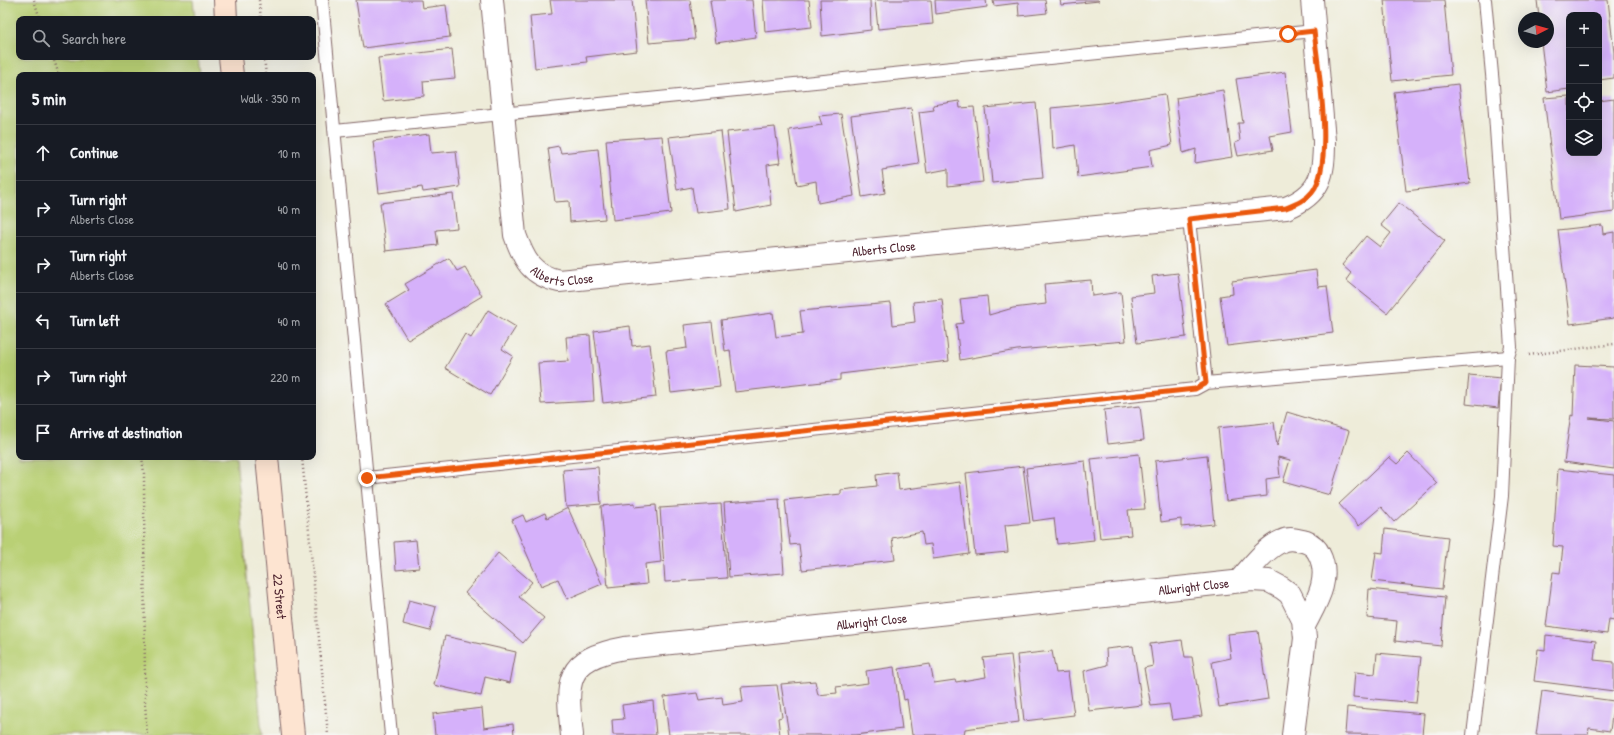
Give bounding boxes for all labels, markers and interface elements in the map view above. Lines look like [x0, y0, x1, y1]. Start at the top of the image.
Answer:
north arrow [1518, 12, 1554, 48]
map controls [1566, 12, 1602, 156]
button: + [1566, 12, 1602, 48]
search box [16, 16, 316, 60]
route start [1279, 25, 1297, 43]
icon: search [30, 27, 52, 49]
text: Search here [62, 28, 126, 49]
button: − [1566, 48, 1602, 84]
button: locate [1566, 84, 1602, 120]
text: 5 min [32, 87, 66, 110]
text: Walk · 350 m [240, 89, 300, 107]
button: layers [1566, 120, 1602, 156]
icon: ahead [32, 142, 54, 164]
text: Continue [70, 142, 118, 163]
text: 10 m [278, 144, 300, 162]
text: Turn right [70, 189, 126, 210]
icon: right [32, 198, 54, 220]
text: 40 m [277, 200, 300, 218]
text: Alberts Close [70, 210, 134, 228]
street label: Alberts Close [851, 236, 916, 261]
text: Turn right [70, 245, 126, 266]
icon: right [32, 254, 54, 276]
text: 40 m [277, 256, 300, 274]
street label: Alberts Close [527, 261, 594, 290]
text: Alberts Close [70, 266, 134, 284]
icon: left [32, 310, 54, 332]
text: Turn left [70, 310, 120, 331]
text: 40 m [277, 312, 300, 330]
icon: right [32, 366, 54, 388]
text: Turn right [70, 366, 126, 387]
text: 220 m [270, 368, 300, 386]
icon: arrive [32, 422, 54, 444]
text: Arrive at destination [70, 422, 182, 443]
route end [358, 469, 376, 487]
street label: 22 Street [269, 573, 291, 620]
street label: Allwright Close [1158, 574, 1230, 599]
street label: Allwright Close [835, 608, 908, 634]

